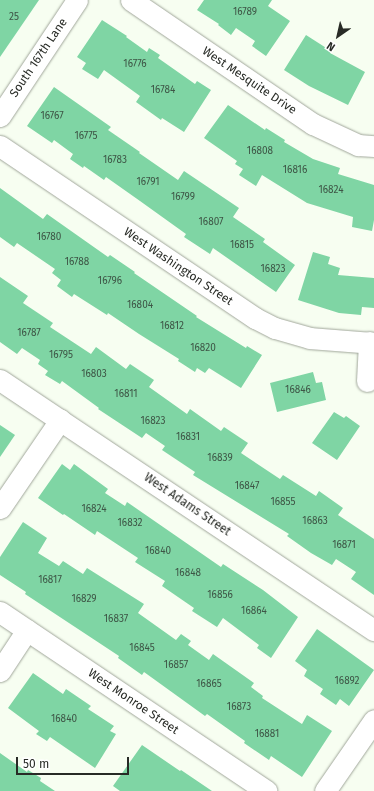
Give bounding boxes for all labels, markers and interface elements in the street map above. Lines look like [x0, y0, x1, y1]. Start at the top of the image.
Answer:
house number: 16789 [233, 7, 257, 19]
house number: 25 [9, 12, 19, 24]
street label: South 167th Lane [7, 16, 71, 100]
north arrow [318, 16, 358, 56]
text: N [324, 39, 338, 54]
street label: West Mesquite Drive [199, 44, 299, 118]
house number: 16776 [123, 59, 147, 71]
house number: 16784 [151, 85, 175, 97]
house number: 16767 [40, 111, 64, 123]
house number: 16775 [74, 131, 98, 143]
house number: 16808 [247, 146, 273, 158]
house number: 16783 [103, 155, 127, 167]
house number: 16816 [283, 165, 307, 177]
house number: 16791 [136, 177, 160, 189]
house number: 16824 [318, 185, 344, 197]
house number: 16799 [171, 192, 195, 204]
house number: 16807 [199, 217, 223, 229]
street label: West Washington Street [121, 225, 235, 309]
house number: 16780 [37, 232, 61, 244]
house number: 16815 [230, 240, 254, 252]
house number: 16788 [65, 257, 89, 269]
house number: 16823 [261, 264, 285, 276]
house number: 16796 [98, 276, 122, 288]
house number: 16804 [127, 300, 153, 312]
house number: 16812 [160, 321, 184, 333]
house number: 16787 [17, 328, 41, 340]
house number: 16820 [190, 343, 216, 355]
house number: 16795 [49, 350, 73, 362]
house number: 16803 [81, 369, 107, 381]
house number: 16846 [285, 385, 311, 397]
house number: 16811 [114, 389, 138, 401]
house number: 16823 [141, 416, 165, 428]
house number: 16831 [176, 432, 200, 444]
house number: 16839 [207, 453, 233, 465]
street label: West Adams Street [141, 471, 233, 539]
house number: 16847 [235, 481, 259, 493]
house number: 16855 [270, 497, 296, 509]
house number: 16824 [81, 504, 107, 516]
house number: 16863 [302, 516, 328, 528]
house number: 16832 [117, 518, 143, 530]
house number: 16871 [332, 540, 356, 552]
house number: 16840 [145, 546, 171, 558]
house number: 16848 [175, 568, 201, 580]
house number: 16817 [38, 575, 62, 587]
house number: 16856 [207, 590, 233, 602]
house number: 16829 [71, 594, 97, 606]
house number: 16864 [241, 606, 267, 618]
house number: 16837 [104, 614, 128, 626]
house number: 16845 [129, 643, 155, 655]
house number: 16857 [164, 660, 188, 672]
street label: West Monroe Street [85, 666, 181, 738]
house number: 16892 [335, 676, 359, 688]
house number: 16865 [196, 679, 222, 691]
house number: 16873 [227, 702, 251, 714]
house number: 16840 [51, 714, 77, 726]
house number: 16881 [255, 729, 279, 741]
scale bar [18, 749, 131, 775]
text: 50 m [23, 757, 49, 771]

